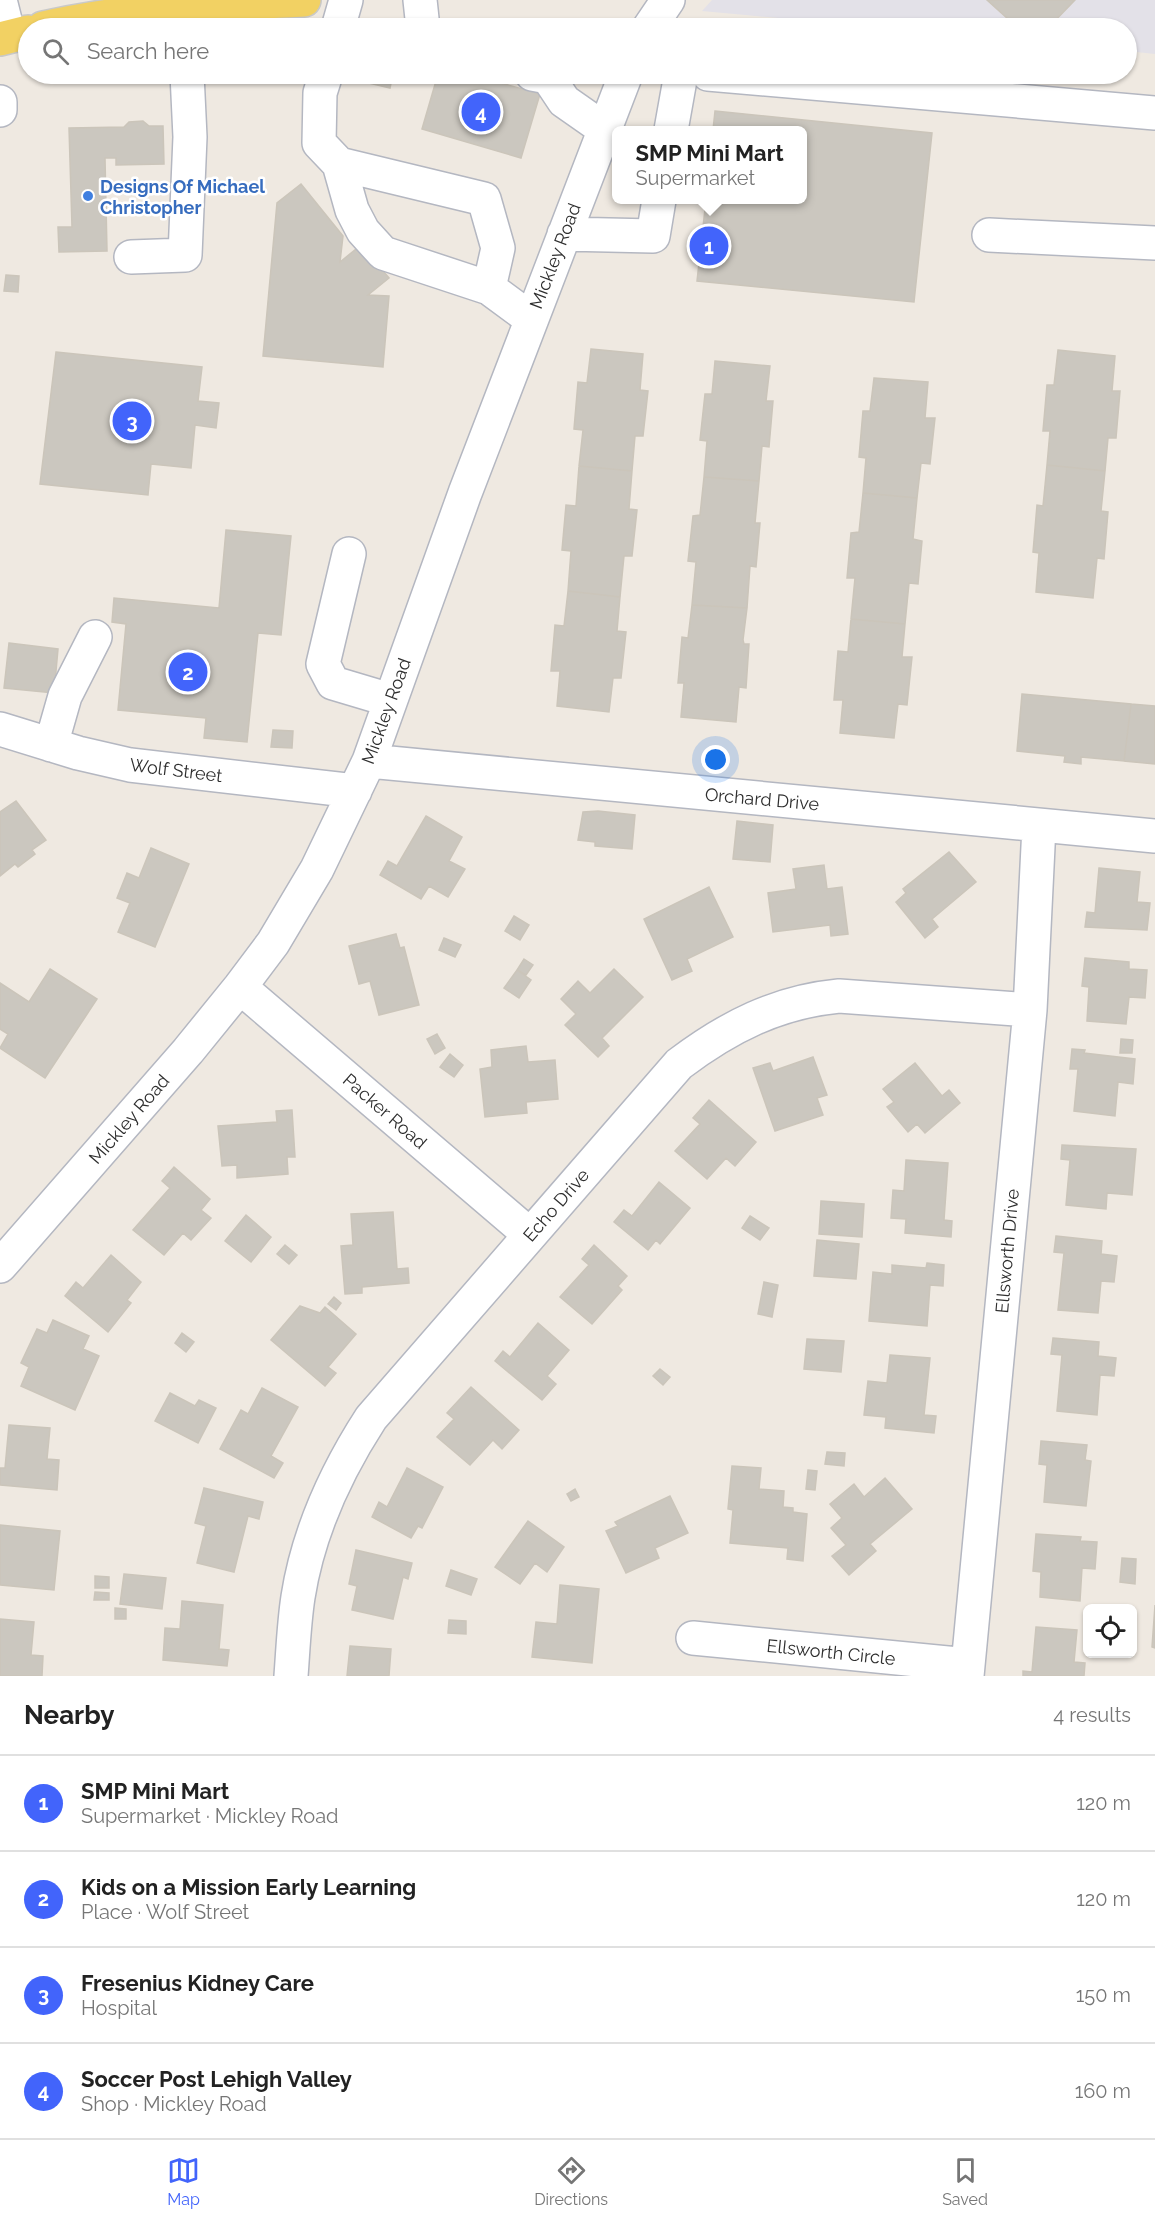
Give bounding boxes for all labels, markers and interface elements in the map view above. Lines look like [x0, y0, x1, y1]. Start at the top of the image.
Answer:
search box [18, 18, 1137, 84]
icon: search [39, 35, 72, 68]
text: Search here [87, 38, 209, 64]
pin: 4 [462, 90, 500, 134]
popup [612, 126, 807, 204]
text: SMP Mini Mart [635, 140, 784, 166]
text: Supermarket [635, 166, 755, 190]
place label: Designs Of Michael Christopher [100, 176, 265, 218]
marker: Designs Of Michael Christopher [81, 189, 95, 203]
street label: Mickley Road [525, 200, 585, 312]
pin: 1 [690, 224, 728, 268]
pin: 3 [112, 398, 152, 444]
pin: 2 [168, 650, 207, 694]
street label: Mickley Road [357, 655, 415, 767]
your location [701, 745, 730, 774]
street label: Wolf Street [128, 754, 224, 786]
street label: Orchard Drive [704, 784, 820, 814]
street label: Packer Road [339, 1069, 431, 1153]
street label: Mickley Road [85, 1070, 173, 1168]
street label: Echo Drive [519, 1164, 594, 1246]
street label: Ellsworth Drive [991, 1188, 1023, 1314]
map controls [1083, 1604, 1137, 1658]
button: locate [1083, 1604, 1137, 1658]
street label: Ellsworth Circle [766, 1635, 897, 1669]
text: Nearby [24, 1700, 114, 1730]
text: 4 results [1053, 1703, 1131, 1727]
text: SMP Mini Mart [81, 1778, 229, 1804]
text: 1 [39, 1791, 48, 1815]
text: 120 m [1076, 1791, 1131, 1815]
text: Supermarket · Mickley Road [81, 1804, 339, 1828]
text: Kids on a Mission Early Learning [81, 1874, 416, 1900]
text: 2 [38, 1887, 49, 1911]
text: 120 m [1076, 1887, 1131, 1911]
text: Place · Wolf Street [81, 1900, 249, 1924]
text: Fresenius Kidney Care [81, 1970, 314, 1996]
text: 3 [38, 1983, 49, 2007]
text: 150 m [1076, 1983, 1131, 2007]
text: Hospital [81, 1996, 157, 2020]
text: Soccer Post Lehigh Valley [81, 2066, 352, 2092]
text: 4 [38, 2079, 49, 2103]
text: 160 m [1075, 2079, 1131, 2103]
text: Shop · Mickley Road [81, 2092, 267, 2116]
tab: Map [167, 2154, 200, 2209]
tab: Directions [534, 2154, 608, 2209]
tab: Saved [942, 2154, 988, 2209]

